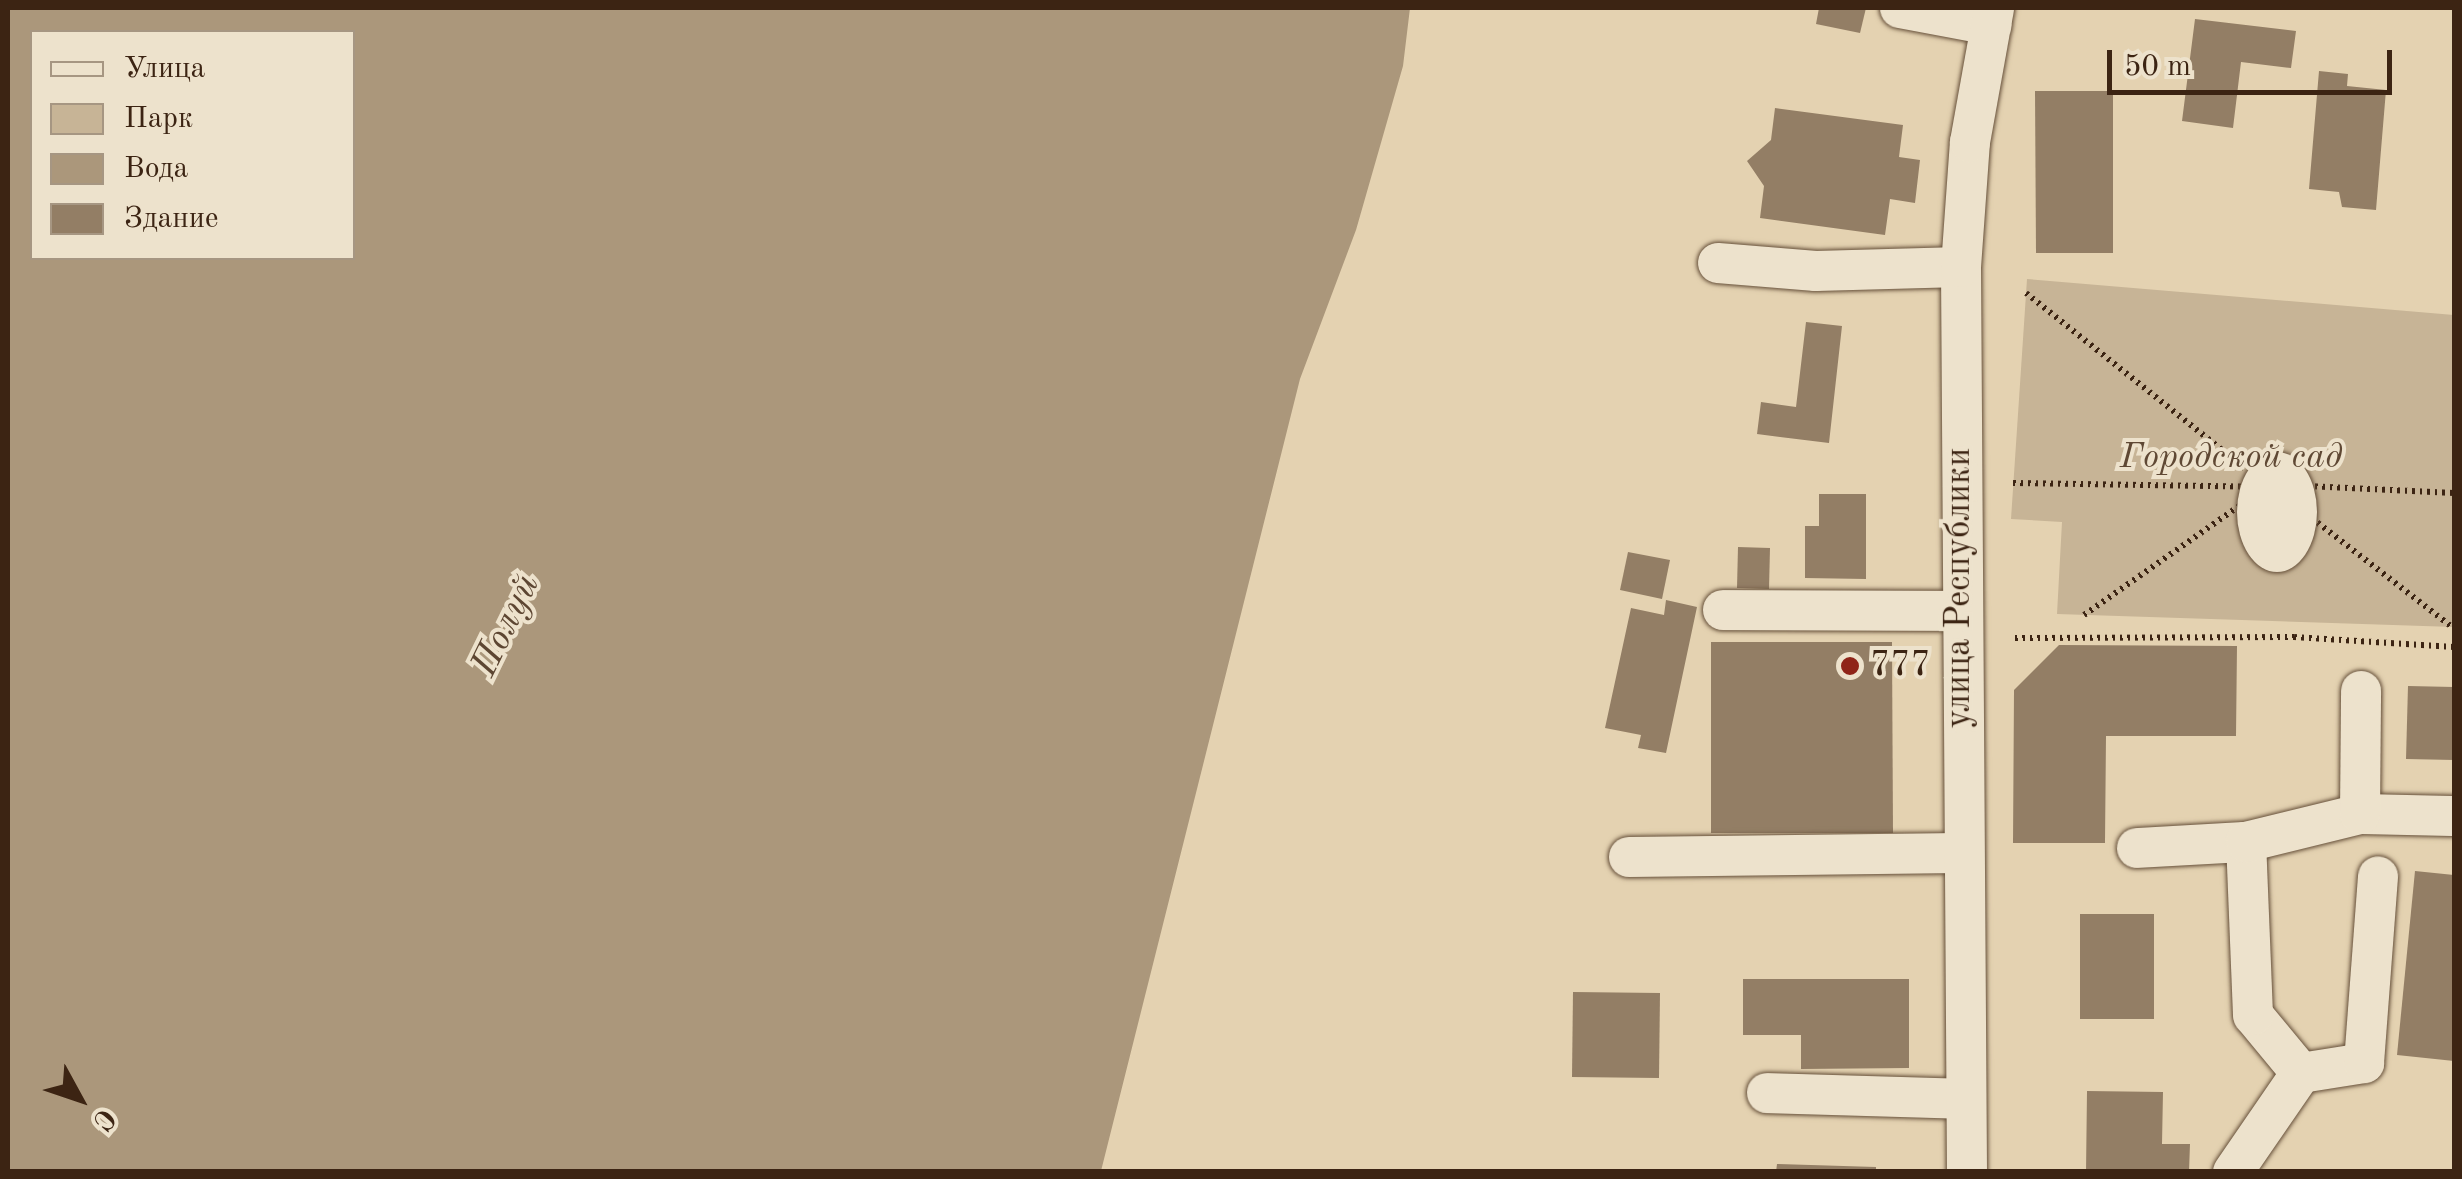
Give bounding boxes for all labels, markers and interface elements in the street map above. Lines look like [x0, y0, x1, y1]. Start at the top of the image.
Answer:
legend [30, 30, 355, 260]
scale bar [2112, 30, 2397, 92]
text: 50 m [2124, 52, 2191, 82]
text: Улица [124, 54, 205, 84]
text: Парк [124, 104, 193, 134]
text: Вода [124, 154, 188, 184]
text: Здание [124, 204, 219, 234]
park label: Городской сад [2120, 437, 2342, 479]
street label: улица Республики [1939, 448, 1981, 728]
water label: Полуй [463, 567, 551, 685]
place label: 777 [1870, 645, 1931, 687]
marker: 777 [1839, 655, 1861, 677]
north arrow [30, 1049, 130, 1149]
text: С [86, 1102, 120, 1134]

